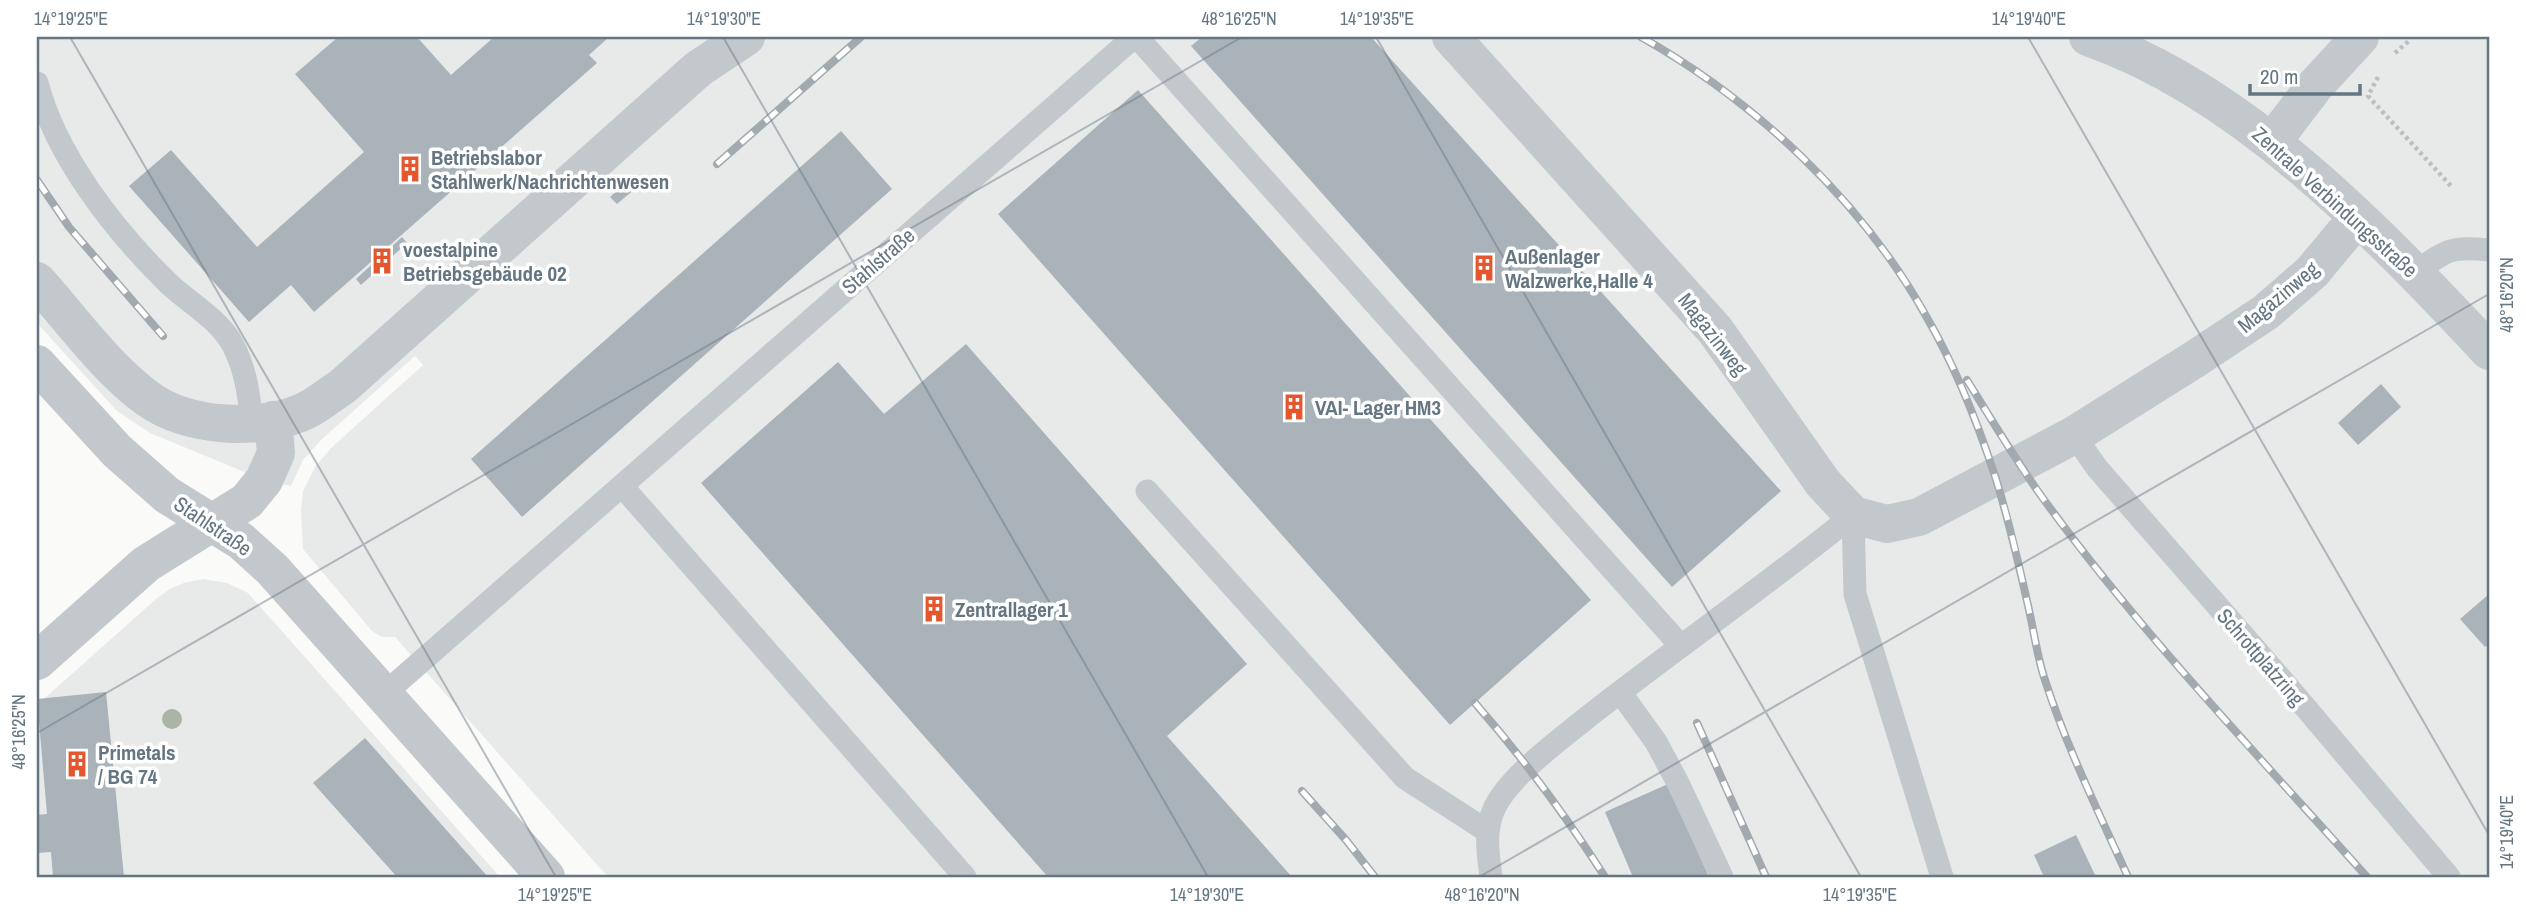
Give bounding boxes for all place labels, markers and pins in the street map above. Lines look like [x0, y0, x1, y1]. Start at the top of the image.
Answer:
place label: Betriebslabor Stahlwerk/Nachrichtenwesen [431, 143, 669, 196]
building icon: Betriebslabor Stahlwerk/Nachrichtenwesen [395, 154, 425, 184]
place label: voestalpine Betriebsgebäude 02 [403, 235, 567, 288]
place label: Außenlager Walzwerke,Halle 4 [1505, 242, 1653, 295]
building icon: voestalpine Betriebsgebäude 02 [367, 246, 397, 276]
building icon: Außenlager Walzwerke,Halle 4 [1469, 253, 1499, 283]
building icon: VAI- Lager HM3 [1279, 392, 1309, 422]
place label: VAI- Lager HM3 [1315, 393, 1441, 422]
building icon: Zentrallager 1 [919, 594, 949, 624]
place label: Zentrallager 1 [955, 595, 1068, 624]
place label: Primetals / BG 74 [98, 738, 176, 791]
building icon: Primetals / BG 74 [62, 749, 92, 779]

